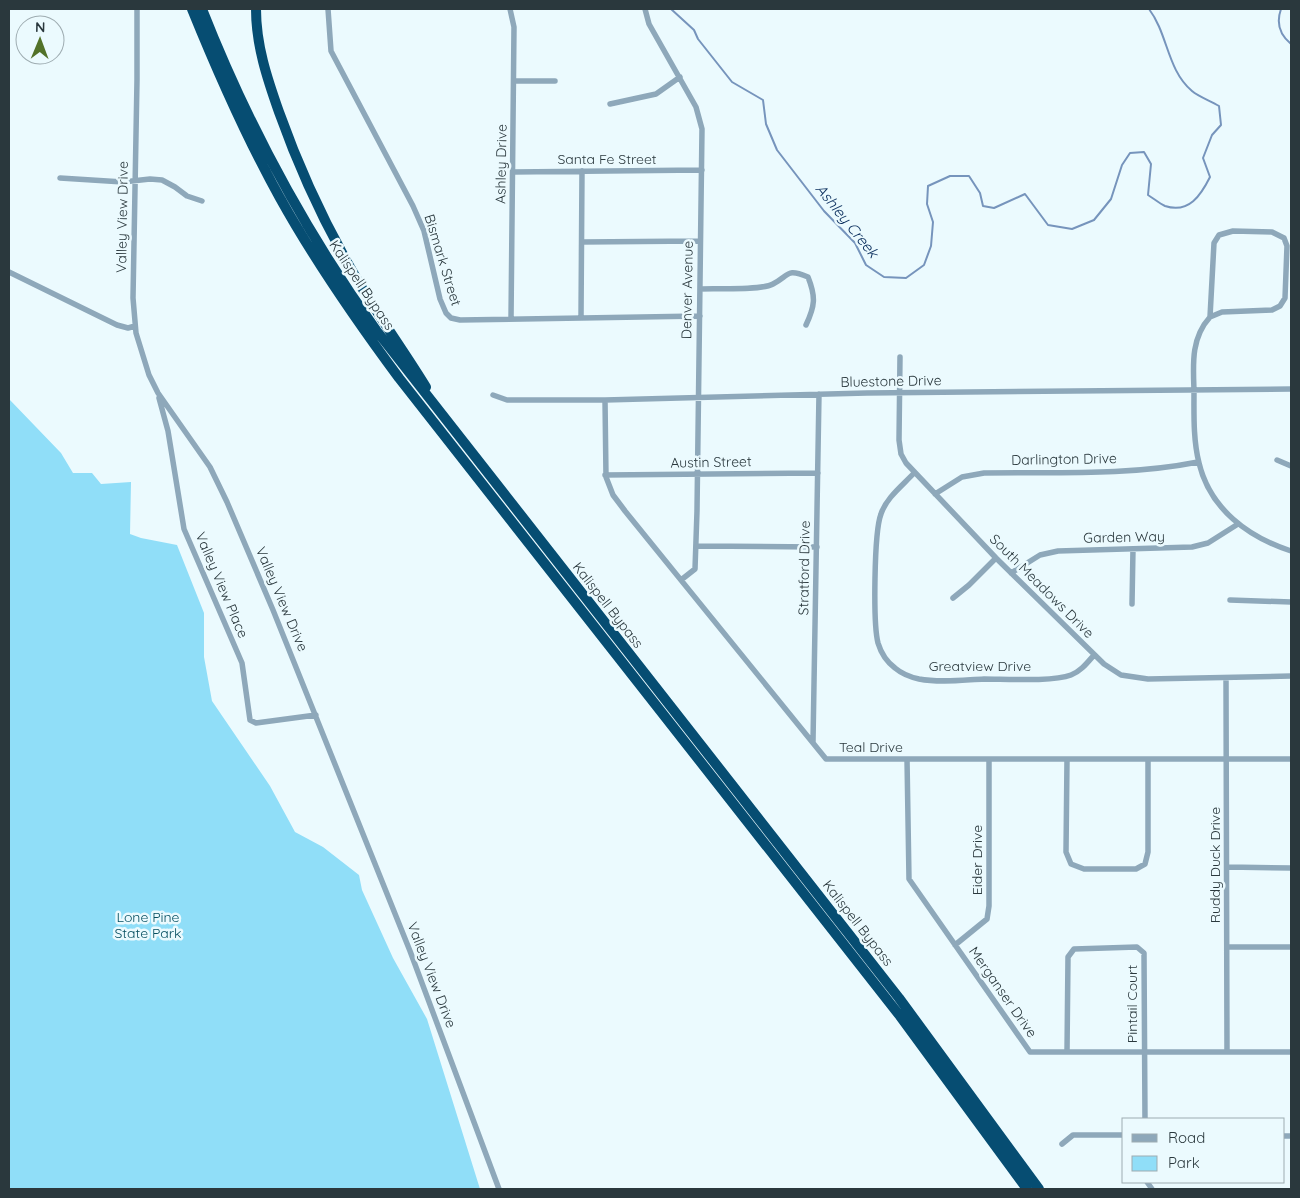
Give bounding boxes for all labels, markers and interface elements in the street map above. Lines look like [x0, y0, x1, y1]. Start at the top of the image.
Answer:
north arrow [15, 15, 65, 65]
text: N [35, 18, 46, 36]
street label: Ashley Drive [491, 124, 511, 204]
street label: Santa Fe Street [557, 150, 657, 168]
street label: Valley View Drive [112, 161, 132, 273]
water label: Ashley Creek [812, 180, 884, 263]
street label: Bismark Street [421, 212, 466, 308]
street label: Kalispell Bypass [325, 237, 399, 333]
street label: Denver Avenue [677, 241, 697, 339]
street label: Bluestone Drive [840, 371, 942, 391]
street label: Darlington Drive [1011, 449, 1117, 469]
street label: Austin Street [670, 452, 752, 472]
street label: Stratford Drive [794, 520, 814, 616]
street label: Garden Way [1083, 527, 1165, 547]
street label: Valley View Place [192, 529, 252, 641]
street label: South Meadows Drive [986, 530, 1098, 642]
street label: Valley View Drive [252, 544, 312, 654]
street label: Kalispell Bypass [569, 558, 647, 652]
street label: Greatview Drive [929, 657, 1031, 675]
street label: Teal Drive [839, 738, 903, 756]
street label: Ruddy Duck Drive [1206, 807, 1224, 923]
street label: Eider Drive [968, 825, 986, 895]
street label: Kalispell Bypass [819, 876, 897, 970]
park label: Lone Pine State Park [114, 908, 182, 942]
street label: Valley View Drive [404, 920, 460, 1030]
street label: Merganser Drive [965, 943, 1041, 1041]
street label: Pintail Court [1123, 965, 1141, 1043]
legend [1122, 1118, 1285, 1183]
text: Road [1168, 1128, 1205, 1147]
text: Park [1168, 1153, 1200, 1172]

